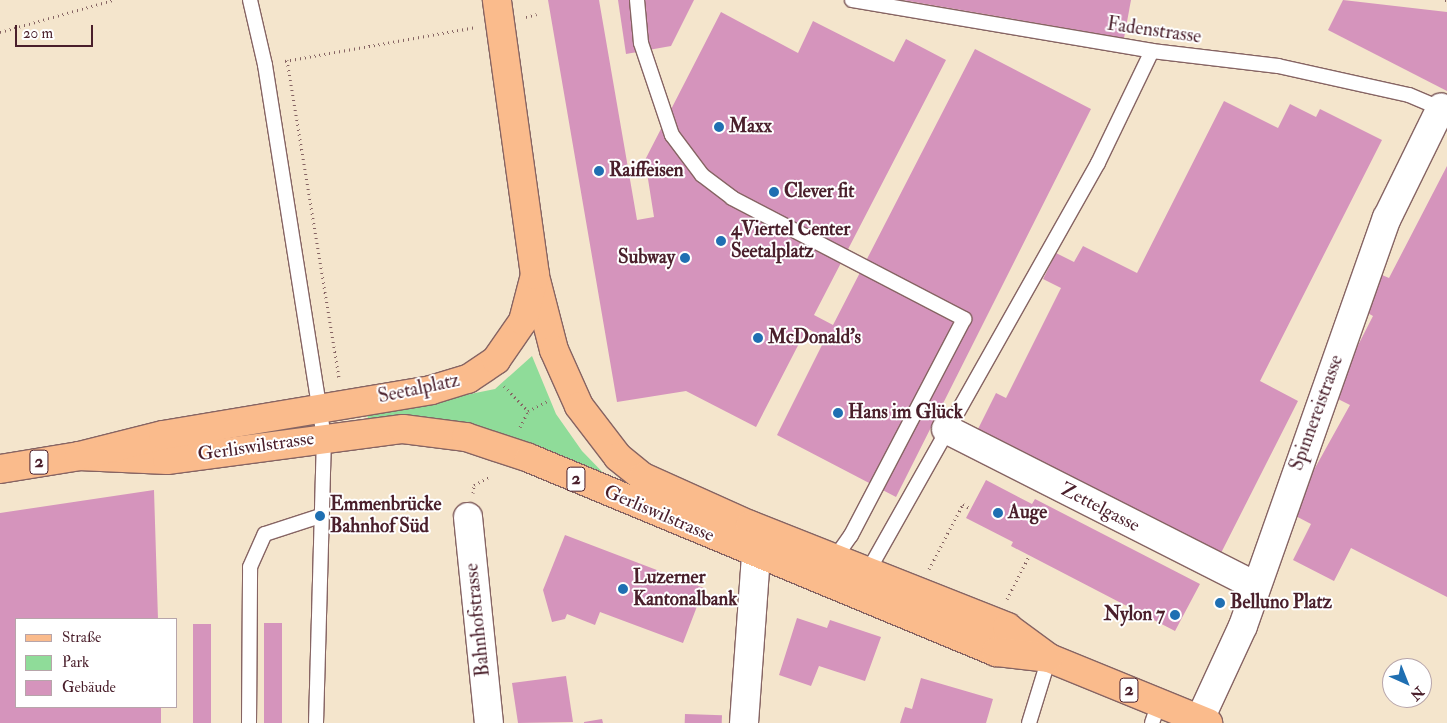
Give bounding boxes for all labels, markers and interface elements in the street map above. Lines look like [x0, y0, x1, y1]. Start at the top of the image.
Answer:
street label: Fadenstrasse [1105, 13, 1203, 49]
scale bar [18, 15, 95, 47]
text: 20 m [23, 24, 53, 43]
place label: Maxx [729, 116, 772, 138]
marker: Maxx [713, 121, 725, 133]
place label: Raiffeisen [609, 160, 684, 182]
marker: Raiffeisen [593, 165, 605, 177]
place label: Clever fit [784, 181, 854, 203]
marker: Clever fit [768, 186, 780, 198]
place label: 4Viertel Center Seetalplatz [731, 219, 850, 263]
marker: 4Viertel Center Seetalplatz [715, 235, 727, 247]
place label: Subway [618, 247, 675, 269]
marker: Subway [679, 252, 691, 264]
place label: McDonald's [768, 327, 861, 349]
marker: McDonald's [752, 332, 764, 344]
street label: Spinnereistrasse [1286, 352, 1348, 474]
street label: Seetalplatz [376, 369, 462, 409]
place label: Hans im Glück [848, 402, 963, 424]
marker: Hans im Glück [832, 407, 844, 419]
street label: Gerliswilstrasse [196, 428, 316, 466]
road number: 2 [29, 447, 49, 478]
road number: 2 [566, 464, 586, 494]
street label: Zettelgasse [1057, 478, 1143, 538]
street label: Gerliswilstrasse [600, 481, 718, 547]
place label: Emmenbrücke Bahnhof Süd [330, 494, 441, 538]
place label: Auge [1008, 502, 1047, 524]
marker: Auge [992, 507, 1004, 519]
marker: Emmenbrücke Bahnhof Süd [314, 510, 326, 522]
street label: Bahnhofstrasse [461, 562, 495, 678]
place label: Luzerner Kantonalbank [633, 567, 737, 611]
marker: Luzerner Kantonalbank [617, 583, 629, 595]
place label: Belluno Platz [1230, 592, 1332, 614]
marker: Belluno Platz [1214, 597, 1226, 609]
place label: Nylon 7 [1104, 604, 1165, 626]
marker: Nylon 7 [1169, 609, 1181, 621]
legend [15, 618, 178, 708]
text: Straße [62, 628, 101, 647]
text: Park [62, 653, 89, 672]
north arrow [1382, 658, 1432, 708]
road number: 2 [1119, 674, 1139, 706]
text: Gebäude [62, 678, 116, 697]
text: N [1407, 683, 1427, 704]

